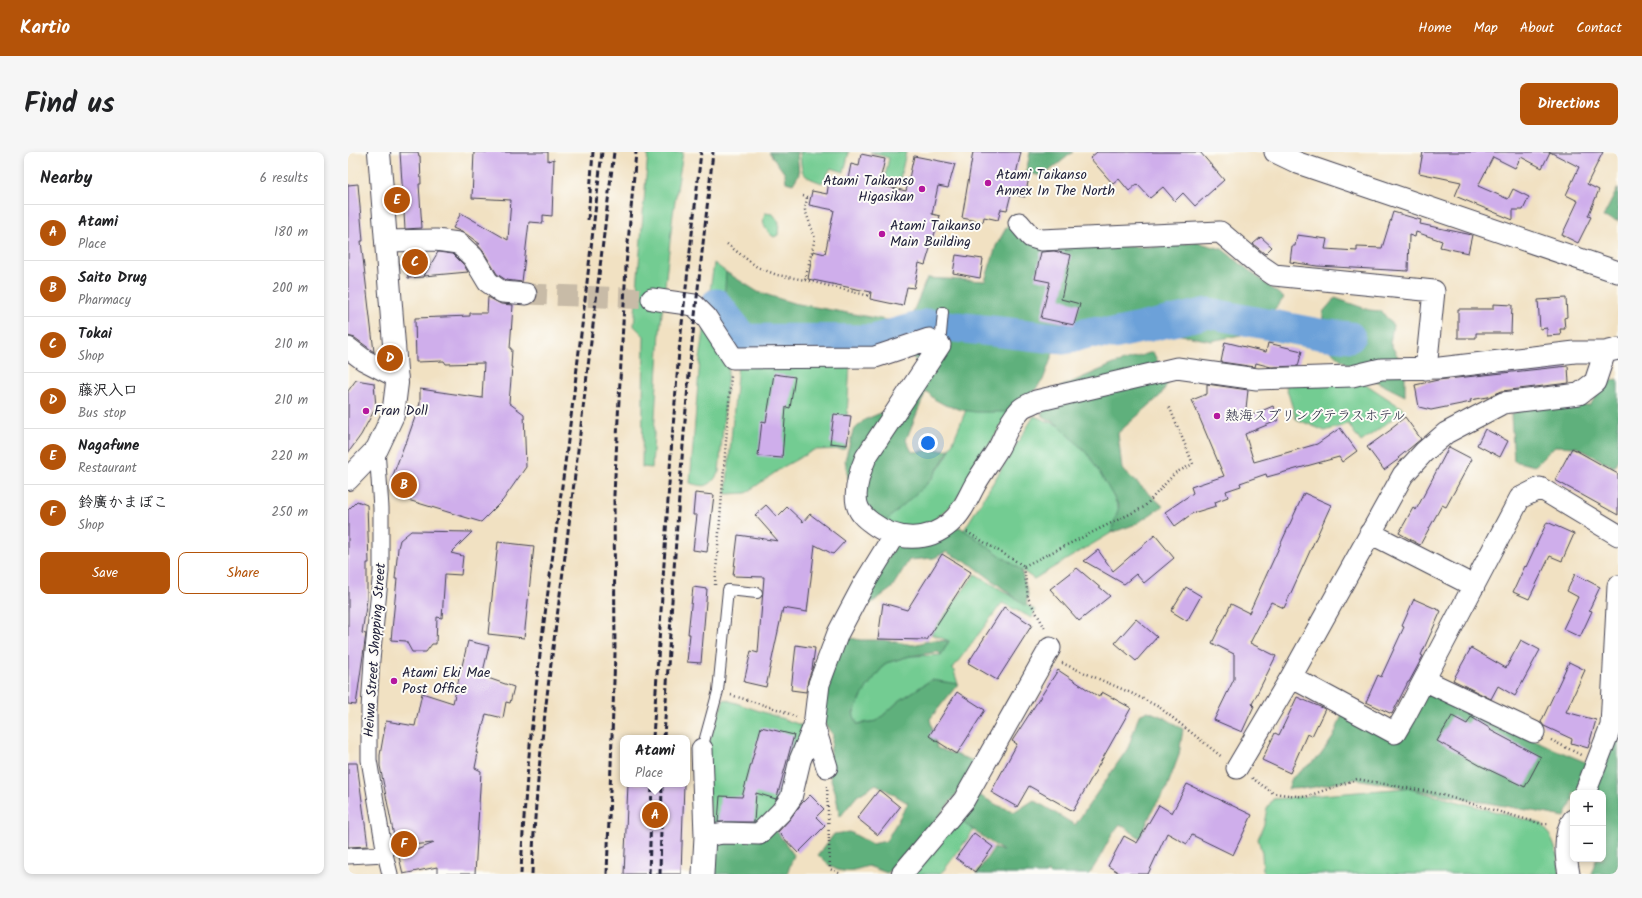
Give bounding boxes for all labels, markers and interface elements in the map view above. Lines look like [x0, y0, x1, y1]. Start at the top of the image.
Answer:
text: Kartio [20, 13, 70, 43]
text: Home [1418, 17, 1452, 39]
text: Map [1474, 17, 1498, 39]
text: About [1520, 17, 1554, 39]
text: Contact [1576, 17, 1622, 39]
text: Find us [24, 82, 115, 127]
button: Directions [1520, 83, 1618, 125]
place label: Atami Taikanso Annex In The North [996, 164, 1115, 202]
text: Nearby [40, 165, 92, 192]
text: 6 results [260, 168, 308, 189]
place label: Atami Taikanso Higasikan [823, 170, 914, 208]
marker: Atami Taikanso Annex In The North [983, 178, 993, 188]
marker: Atami Taikanso Higasikan [917, 184, 927, 194]
pin: E [384, 185, 410, 215]
text: Atami [78, 210, 118, 234]
place label: Atami Taikanso Main Building [890, 215, 981, 253]
text: A [49, 222, 57, 243]
text: 180 m [274, 222, 308, 243]
marker: Atami Taikanso Main Building [877, 229, 887, 239]
text: Place [78, 234, 106, 255]
pin: C [402, 247, 428, 277]
text: Saito Drug [78, 266, 147, 290]
text: B [49, 278, 57, 299]
text: 200 m [272, 278, 308, 299]
text: Pharmacy [78, 290, 131, 311]
text: Tokai [78, 322, 112, 346]
text: C [49, 334, 57, 355]
text: 210 m [274, 334, 308, 355]
pin: D [377, 343, 403, 373]
text: Shop [78, 346, 104, 367]
text: 藤沢入口 [78, 379, 138, 403]
text: D [49, 390, 57, 411]
text: 210 m [274, 390, 308, 411]
place label: Fran Doll [374, 400, 428, 422]
text: Bus stop [78, 403, 126, 424]
place label: 熱海スプリングテラスホテル [1225, 405, 1406, 427]
marker: Fran Doll [361, 406, 371, 416]
marker: 熱海スプリングテラスホテル [1212, 411, 1222, 421]
your location [918, 433, 938, 453]
text: Nagafune [78, 434, 139, 458]
text: E [49, 446, 57, 467]
text: 220 m [271, 446, 308, 467]
text: Restaurant [78, 458, 137, 479]
pin: B [391, 470, 417, 500]
text: 鈴廣かまぼこ [78, 491, 168, 515]
text: F [49, 502, 57, 523]
text: 250 m [271, 502, 308, 523]
text: Shop [78, 515, 104, 536]
button: Save [40, 552, 170, 594]
button: Share [178, 552, 308, 594]
street label: Heiwa Street Shopping Street [358, 561, 392, 738]
place label: Atami Eki Mae Post Office [402, 662, 491, 700]
marker: Atami Eki Mae Post Office [389, 676, 399, 686]
popup [620, 735, 690, 787]
text: Atami [635, 739, 675, 763]
text: Place [635, 763, 663, 784]
map controls [1570, 790, 1606, 862]
button: + [1570, 790, 1606, 826]
pin: A [642, 800, 668, 830]
button: − [1570, 826, 1606, 862]
pin: F [391, 829, 417, 859]

